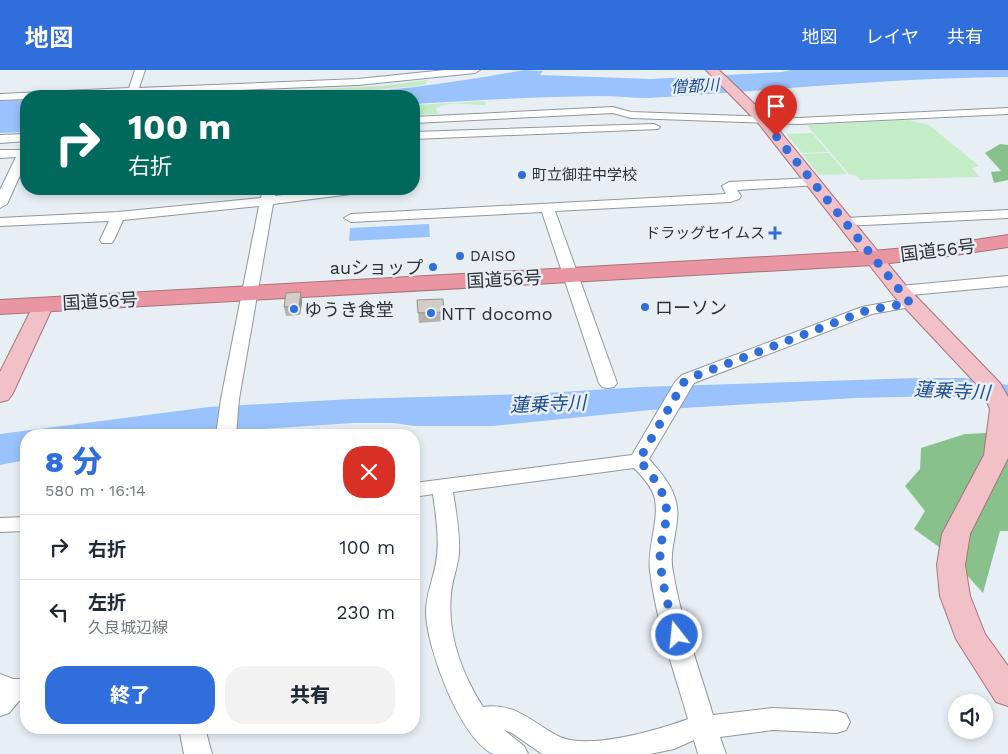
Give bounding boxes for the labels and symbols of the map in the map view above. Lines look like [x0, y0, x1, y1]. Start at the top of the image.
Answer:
water label: 僧都川 [671, 75, 721, 97]
pin [755, 85, 797, 136]
place label: 町立御荘中学校 [532, 166, 637, 184]
marker: 町立御荘中学校 [516, 169, 528, 181]
place label: ドラッグセイムス [645, 224, 765, 242]
marker: ドラッグセイムス [769, 227, 781, 239]
street label: 国道56号 [899, 235, 977, 265]
place label: DAISO [470, 247, 516, 265]
marker: DAISO [454, 250, 466, 262]
place label: auショップ [330, 257, 423, 278]
marker: auショップ [427, 261, 439, 273]
street label: 国道56号 [466, 267, 542, 291]
street label: 国道56号 [62, 289, 138, 313]
place label: ローソン [655, 297, 727, 318]
place label: ゆうき食堂 [304, 299, 394, 320]
marker: ローソン [639, 301, 651, 313]
marker: ゆうき食堂 [288, 303, 300, 315]
place label: NTT docomo [441, 303, 553, 324]
marker: NTT docomo [425, 307, 437, 319]
water label: 蓮乗寺川 [913, 378, 993, 405]
water label: 蓮乗寺川 [510, 391, 588, 417]
position arrow [650, 608, 702, 660]

